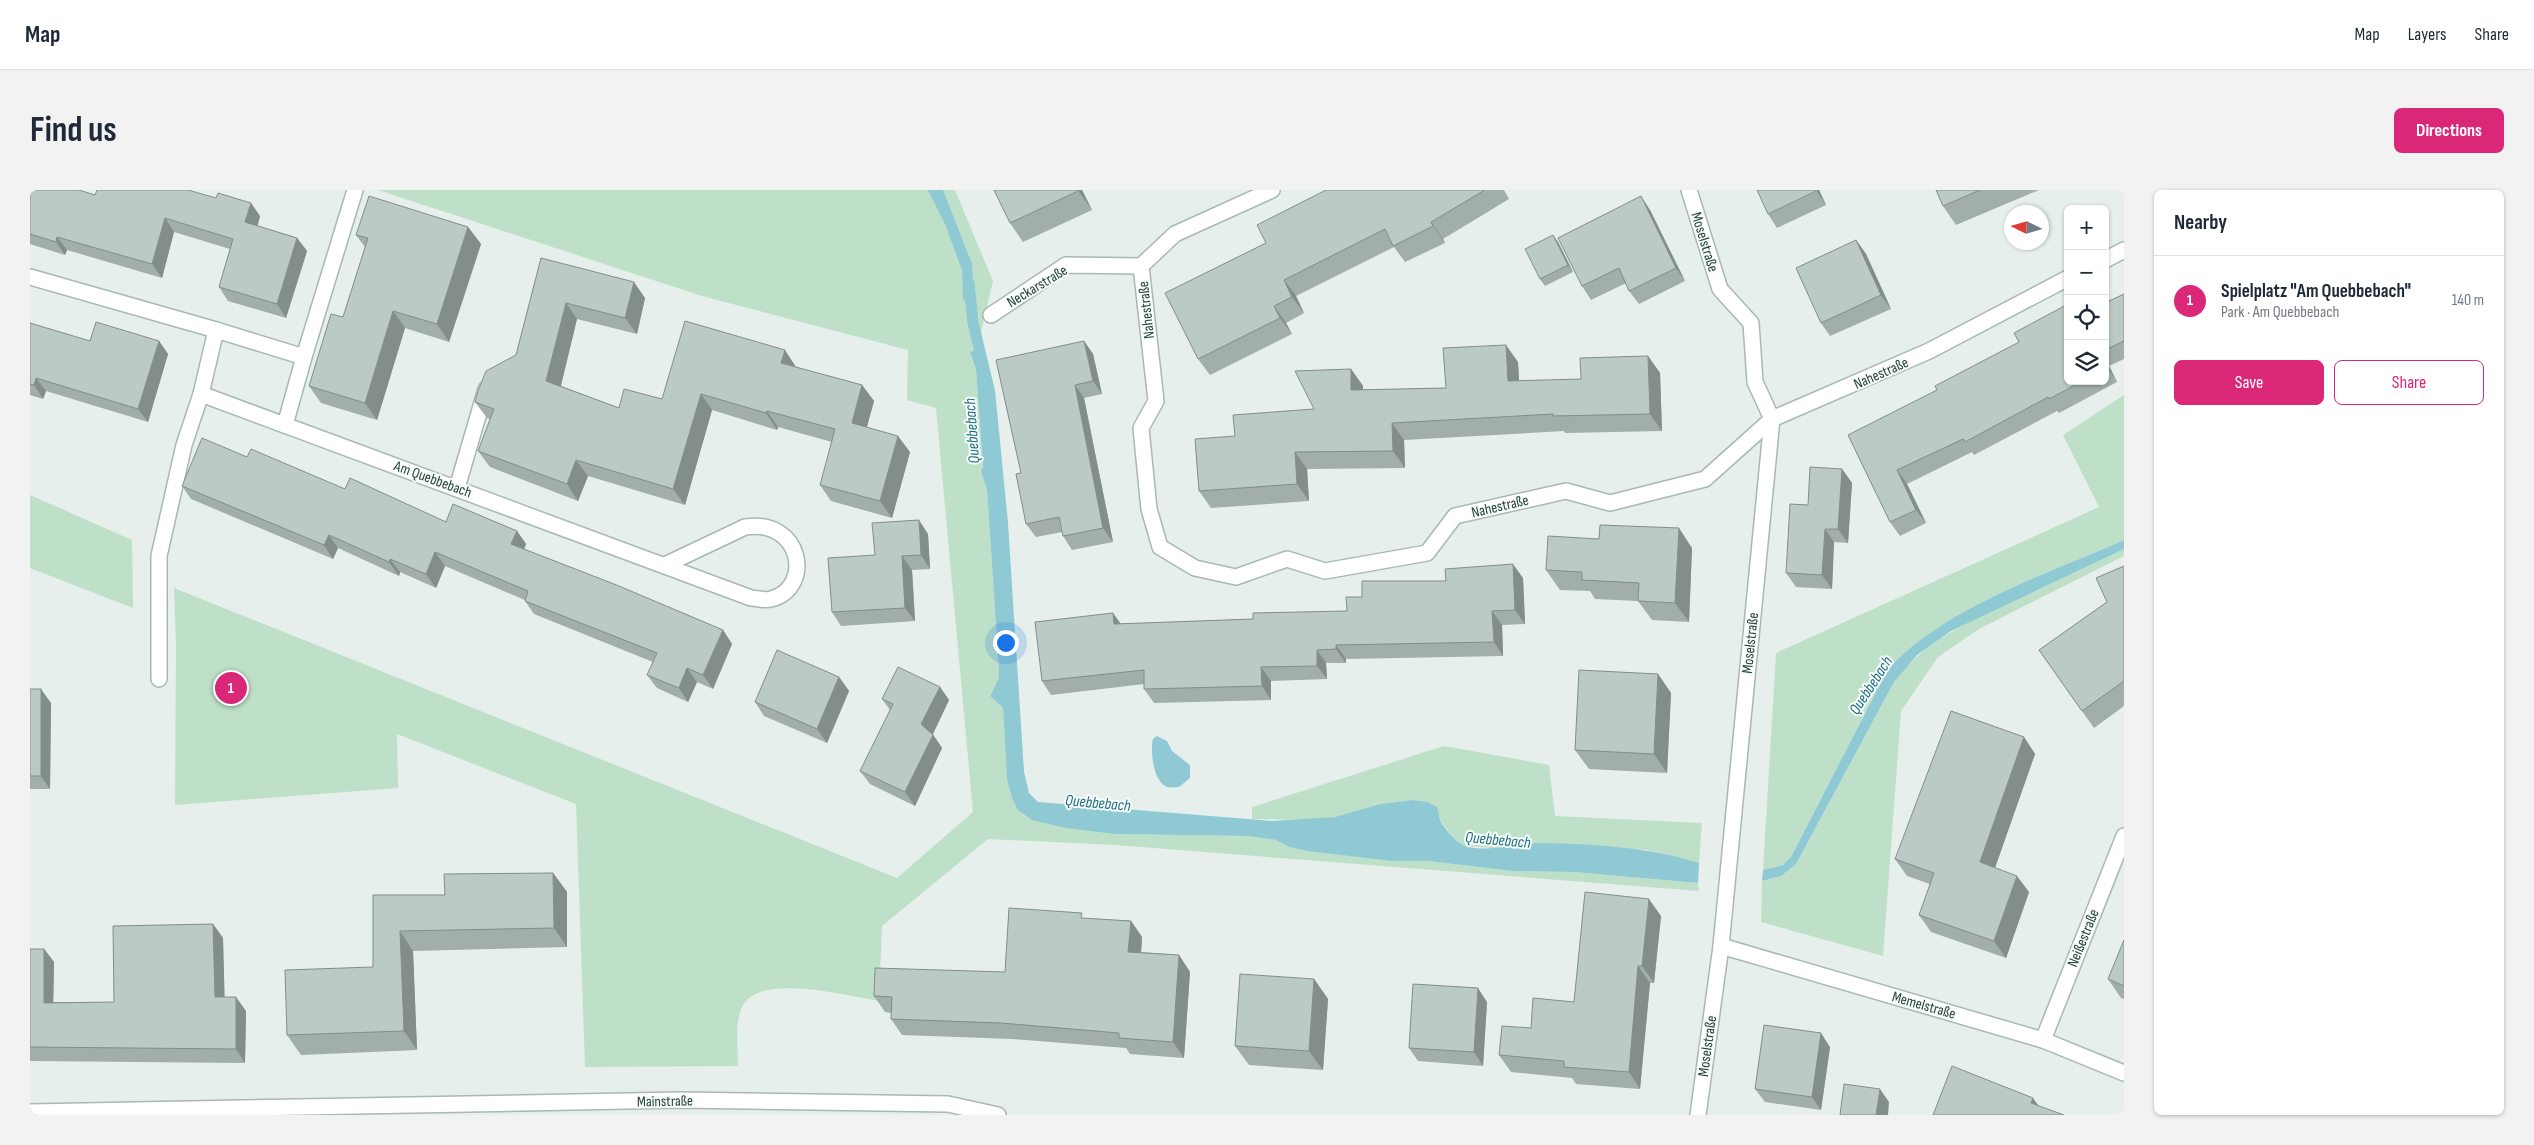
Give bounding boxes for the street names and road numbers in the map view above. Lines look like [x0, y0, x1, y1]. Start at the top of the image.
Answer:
street label: Moselstraße [1686, 210, 1723, 274]
street label: Neckarstraße [1003, 261, 1071, 312]
street label: Nahestraße [1134, 280, 1159, 340]
street label: Nahestraße [1851, 353, 1912, 394]
street label: Am Quebbebach [390, 456, 474, 502]
street label: Nahestraße [1470, 491, 1531, 522]
street label: Moselstraße [1738, 611, 1763, 675]
street label: Neißestraße [2063, 906, 2104, 970]
street label: Memelstraße [1890, 987, 1958, 1024]
street label: Moselstraße [1694, 1014, 1721, 1078]
street label: Mainstraße [637, 1092, 693, 1111]

